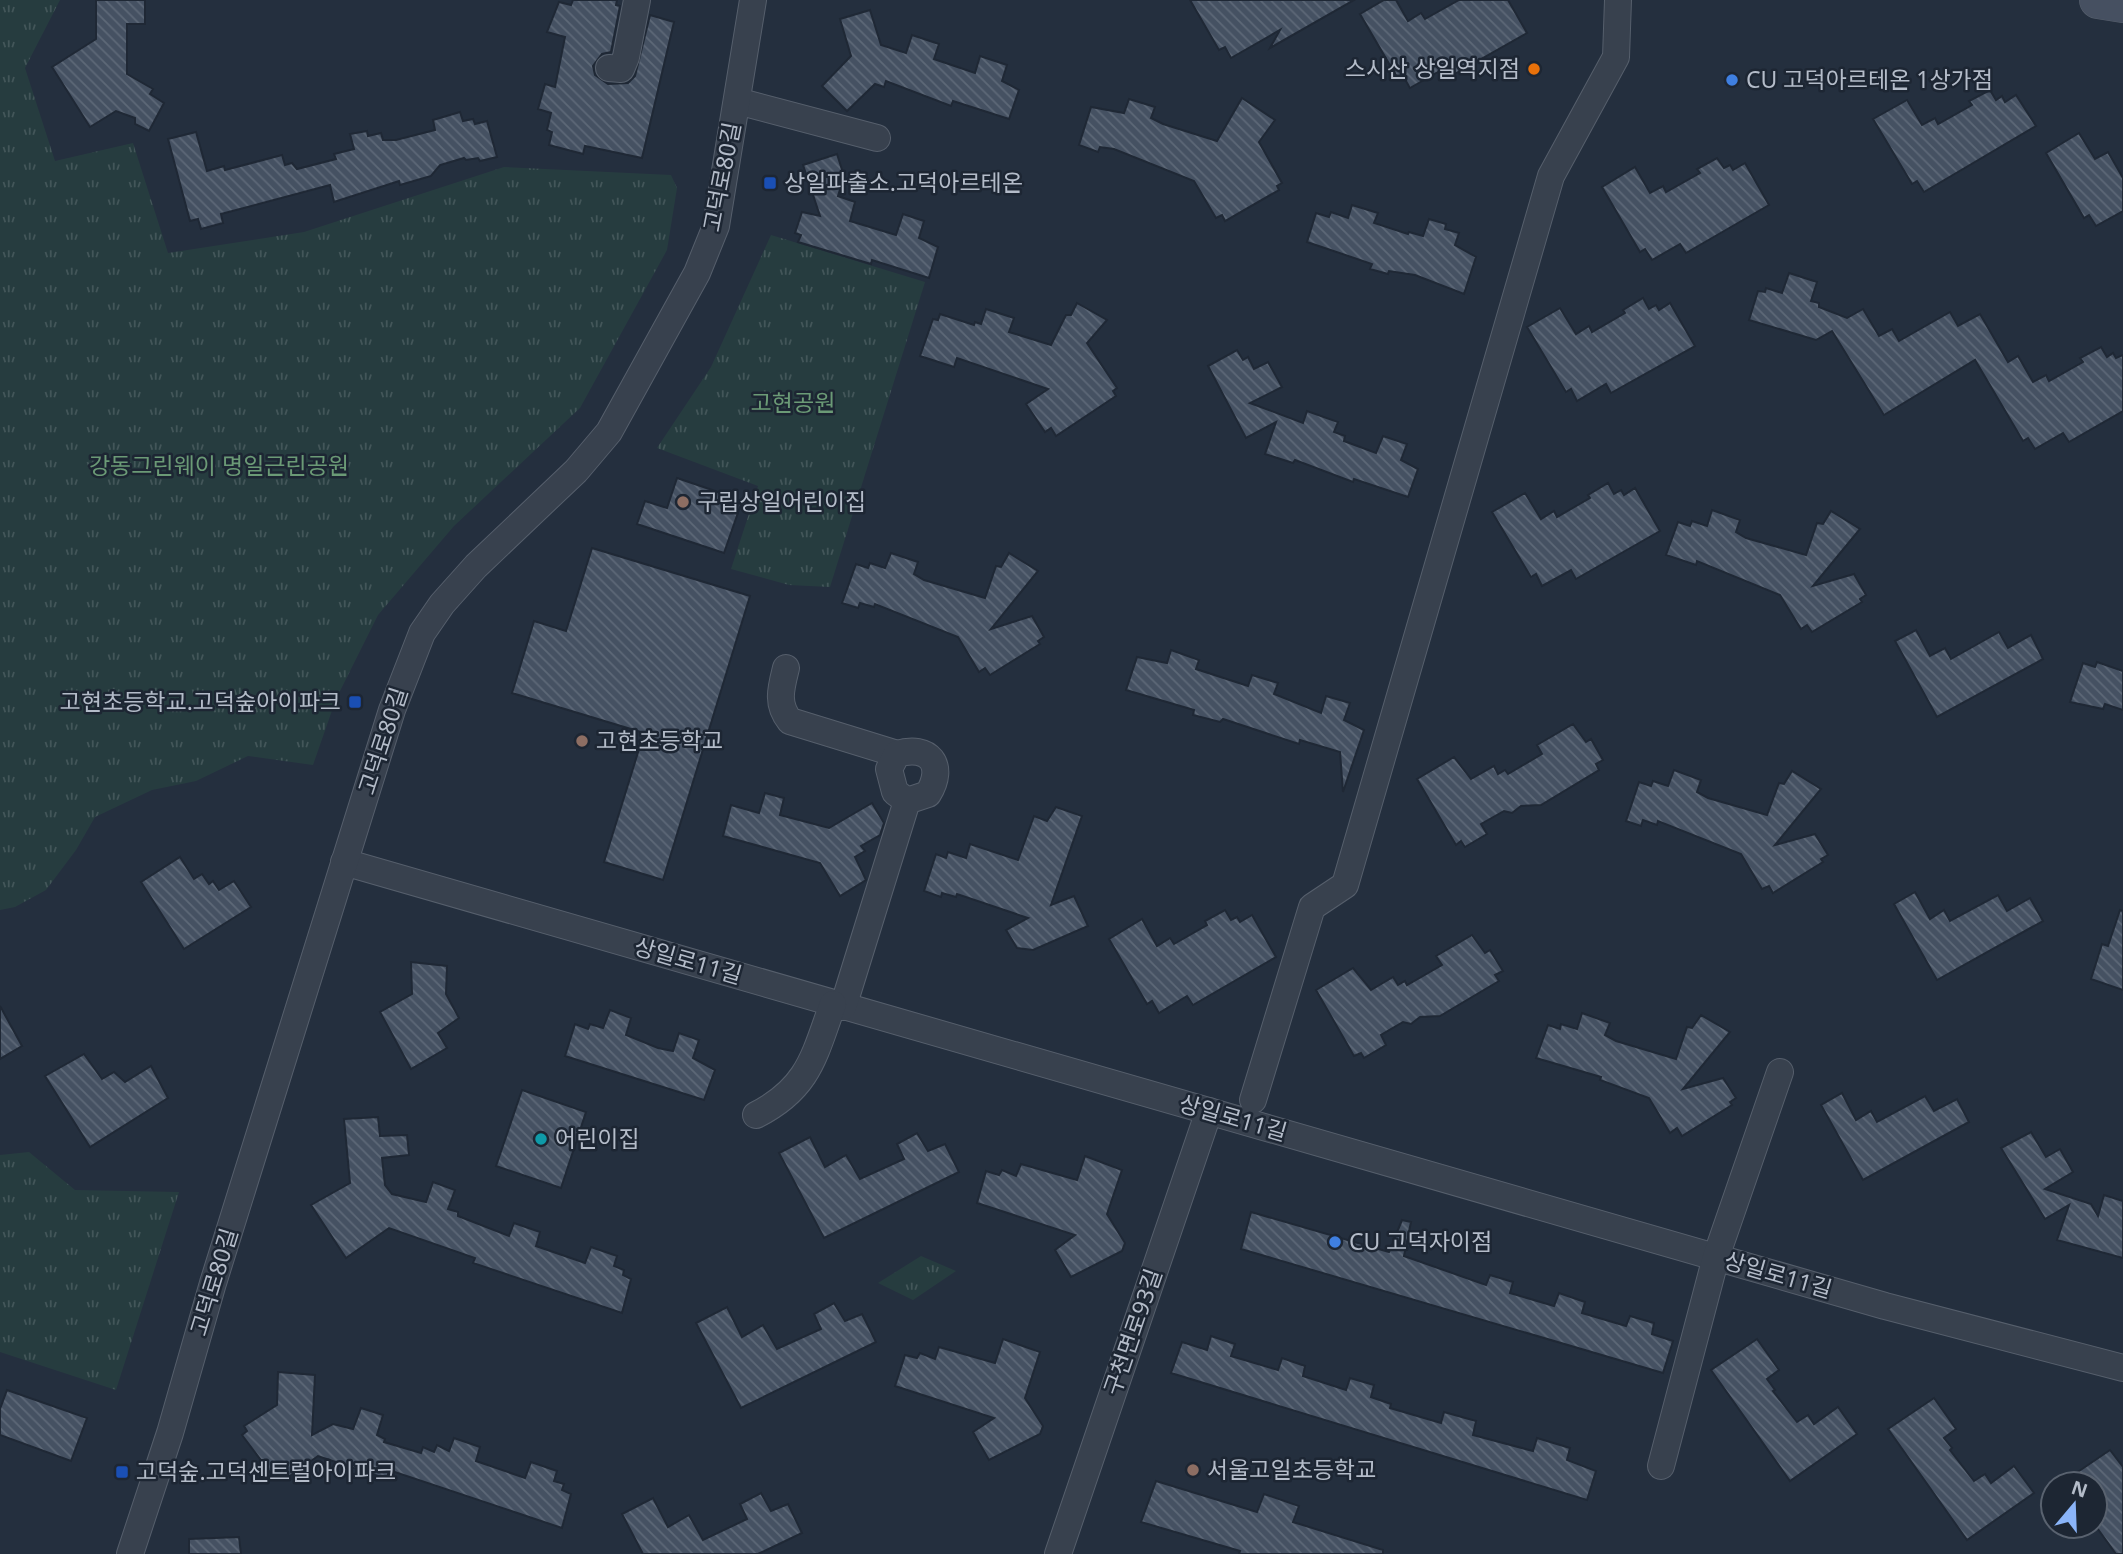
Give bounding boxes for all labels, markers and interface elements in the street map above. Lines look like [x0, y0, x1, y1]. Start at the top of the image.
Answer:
place label: 스시산 상일역지점 [1345, 52, 1520, 84]
marker: 스시산 상일역지점 [1526, 61, 1542, 77]
place label: CU 고덕아르테온 1상가점 [1746, 63, 1993, 95]
marker: CU 고덕아르테온 1상가점 [1724, 72, 1740, 88]
street label: 고덕로80길 [695, 119, 747, 234]
place label: 상일파출소.고덕아르테온 [784, 166, 1023, 198]
marker: 상일파출소.고덕아르테온 [762, 175, 778, 191]
park label: 고현공원 [751, 386, 835, 418]
park label: 강동그린웨이 명일근린공원 [89, 449, 349, 481]
place label: 구립상일어린이집 [697, 485, 866, 517]
marker: 구립상일어린이집 [675, 494, 691, 510]
street label: 고덕로80길 [350, 683, 414, 798]
place label: 고현초등학교.고덕숲아이파크 [60, 685, 341, 717]
marker: 고현초등학교.고덕숲아이파크 [347, 694, 363, 710]
place label: 고현초등학교 [596, 724, 723, 756]
marker: 고현초등학교 [574, 733, 590, 749]
street label: 상일로11길 [631, 929, 746, 991]
street label: 상일로11길 [1176, 1086, 1291, 1148]
place label: 어린이집 [555, 1122, 640, 1154]
marker: 어린이집 [533, 1131, 549, 1147]
street label: 고덕로80길 [182, 1224, 245, 1339]
place label: CU 고덕자이점 [1349, 1225, 1492, 1257]
marker: CU 고덕자이점 [1327, 1234, 1343, 1250]
street label: 상일로11길 [1721, 1243, 1836, 1305]
street label: 구천면로93길 [1095, 1264, 1169, 1399]
place label: 서울고일초등학교 [1207, 1453, 1376, 1485]
place label: 고덕숲.고덕센트럴아이파크 [136, 1455, 396, 1487]
marker: 서울고일초등학교 [1185, 1462, 1201, 1478]
marker: 고덕숲.고덕센트럴아이파크 [114, 1464, 130, 1480]
north arrow [2039, 1470, 2109, 1540]
text: N [2068, 1474, 2091, 1504]

